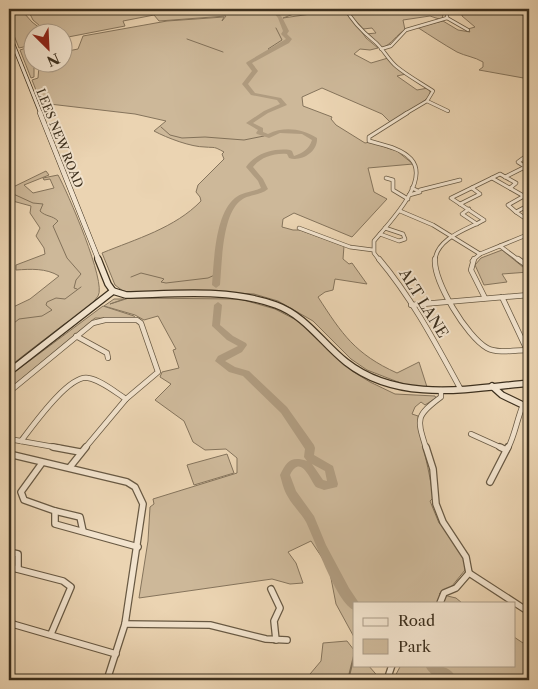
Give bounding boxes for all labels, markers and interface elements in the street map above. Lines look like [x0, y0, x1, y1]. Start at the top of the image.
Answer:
north arrow [22, 22, 72, 72]
text: N [44, 49, 63, 71]
street label: LEES NEW ROAD [33, 86, 87, 190]
street label: ALT LANE [395, 264, 453, 341]
legend [353, 602, 516, 666]
text: Road [398, 611, 435, 630]
text: Park [398, 637, 432, 656]

